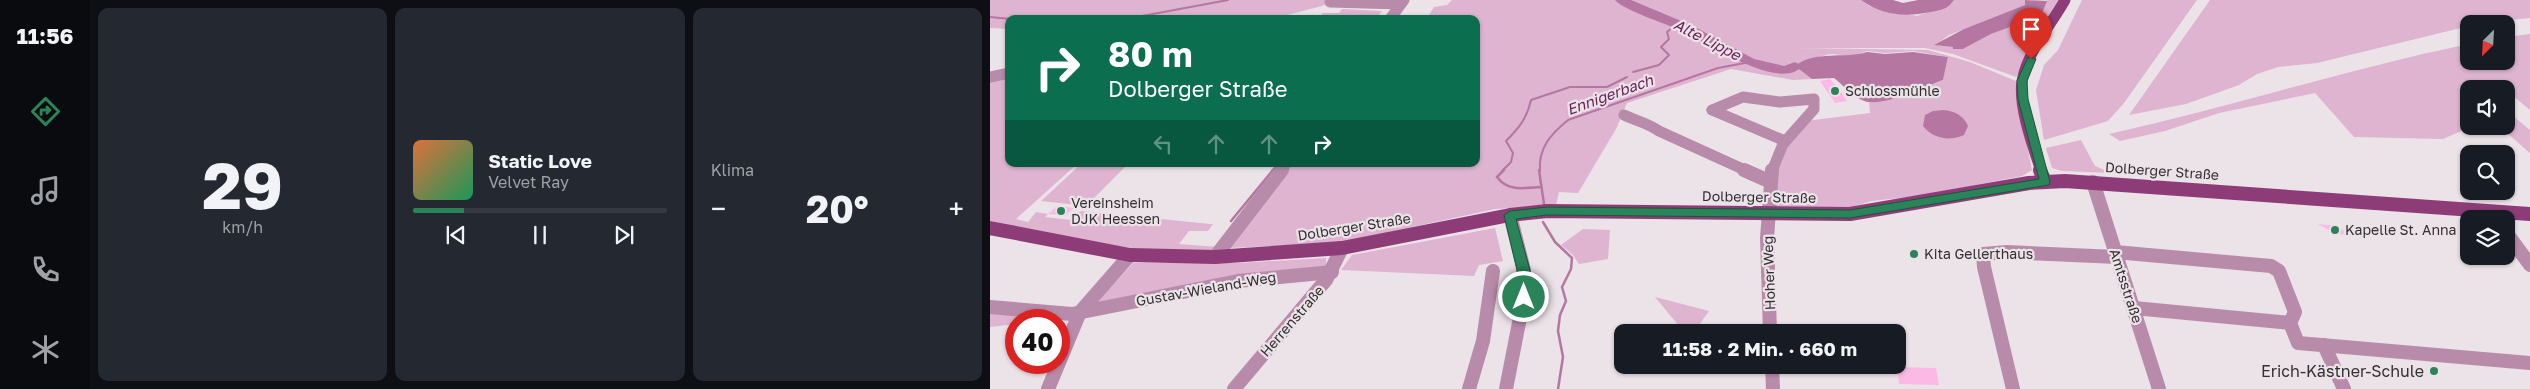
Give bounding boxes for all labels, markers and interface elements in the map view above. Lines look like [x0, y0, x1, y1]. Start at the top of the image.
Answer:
pin [2010, 8, 2052, 59]
water label: Alte Lippe [1671, 15, 1745, 64]
icon: arrive [2017, 15, 2045, 43]
north arrow [2460, 15, 2515, 70]
map controls [2460, 15, 2515, 265]
text: 11:56 [16, 22, 74, 49]
text: 80 m [1108, 33, 1193, 75]
icon: right [1025, 35, 1090, 100]
water label: Ennigerbach [1564, 70, 1656, 119]
text: Dolberger Straße [1108, 75, 1287, 102]
button: sound [2460, 80, 2515, 135]
place label: Schlossmühle [1845, 82, 1940, 99]
marker: Schlossmühle [1829, 85, 1841, 97]
icon: directions [28, 94, 63, 129]
icon: left [1149, 130, 1177, 158]
icon: ahead [1202, 130, 1230, 158]
icon: ahead [1255, 130, 1283, 158]
icon: right [1308, 130, 1336, 158]
text: 29 [202, 145, 283, 223]
button: search [2460, 145, 2515, 200]
text: Static Love [488, 149, 592, 172]
street label: Dolberger Straße [2104, 158, 2220, 183]
text: Klima [711, 160, 754, 180]
text: Velvet Ray [488, 172, 569, 192]
icon: music [28, 173, 63, 208]
text: 20° [806, 186, 869, 231]
street label: Dolberger Straße [1702, 187, 1816, 206]
text: − [711, 192, 726, 225]
text: + [949, 192, 964, 225]
place label: Vereinsheim DJK Heessen [1071, 194, 1160, 227]
marker: Vereinsheim DJK Heessen [1055, 205, 1067, 217]
street label: Dolberger Straße [1296, 209, 1412, 244]
button: layers [2460, 210, 2515, 265]
text: km/h [222, 217, 263, 237]
icon: previous [442, 221, 470, 249]
icon: pause [526, 221, 554, 249]
icon: next [610, 221, 638, 249]
place label: Kapelle St. Anna [2345, 221, 2457, 238]
marker: Kapelle St. Anna [2329, 224, 2341, 236]
street label: Hoher Weg [1759, 236, 1778, 310]
place label: Kita Gellerthaus [1924, 245, 2033, 262]
street label: Amtsstraße [2106, 247, 2146, 325]
marker: Kita Gellerthaus [1908, 248, 1920, 260]
icon: phone [28, 252, 63, 287]
street label: Gustav-Wieland-Weg [1135, 268, 1277, 309]
position arrow [1497, 270, 1549, 322]
street label: Herrenstraße [1256, 282, 1327, 360]
speed limit sign: 40 [1005, 309, 1070, 374]
icon: climate [28, 332, 63, 367]
text: 11:58 · 2 Min. · 660 m [1663, 337, 1857, 360]
place label: Erich-Kästner-Schule [2261, 361, 2424, 381]
marker: Erich-Kästner-Schule [2428, 365, 2440, 377]

